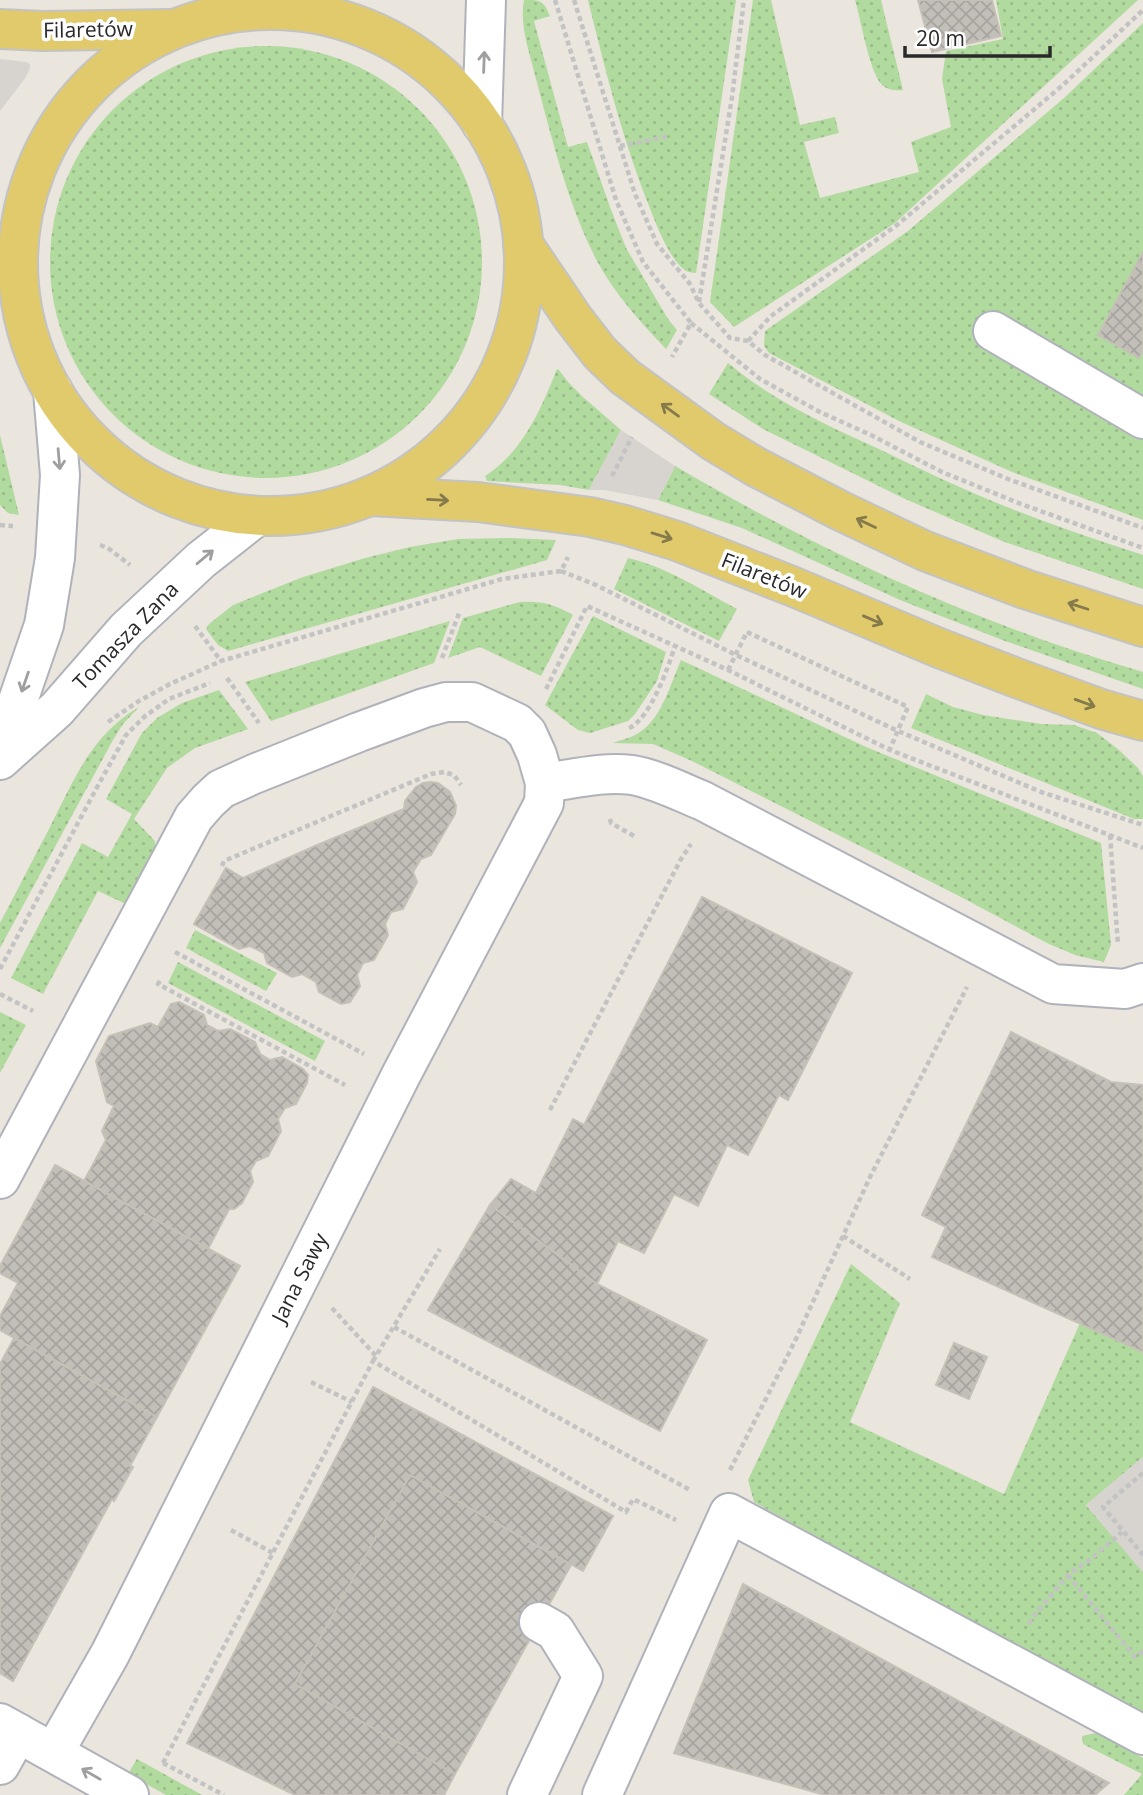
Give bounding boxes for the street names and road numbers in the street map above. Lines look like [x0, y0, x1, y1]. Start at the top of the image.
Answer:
street label: Filaretów [43, 14, 134, 44]
street label: Filaretów [717, 545, 812, 605]
street label: Tomasza Zana [66, 575, 184, 696]
street label: Jana Sawy [264, 1227, 334, 1329]

